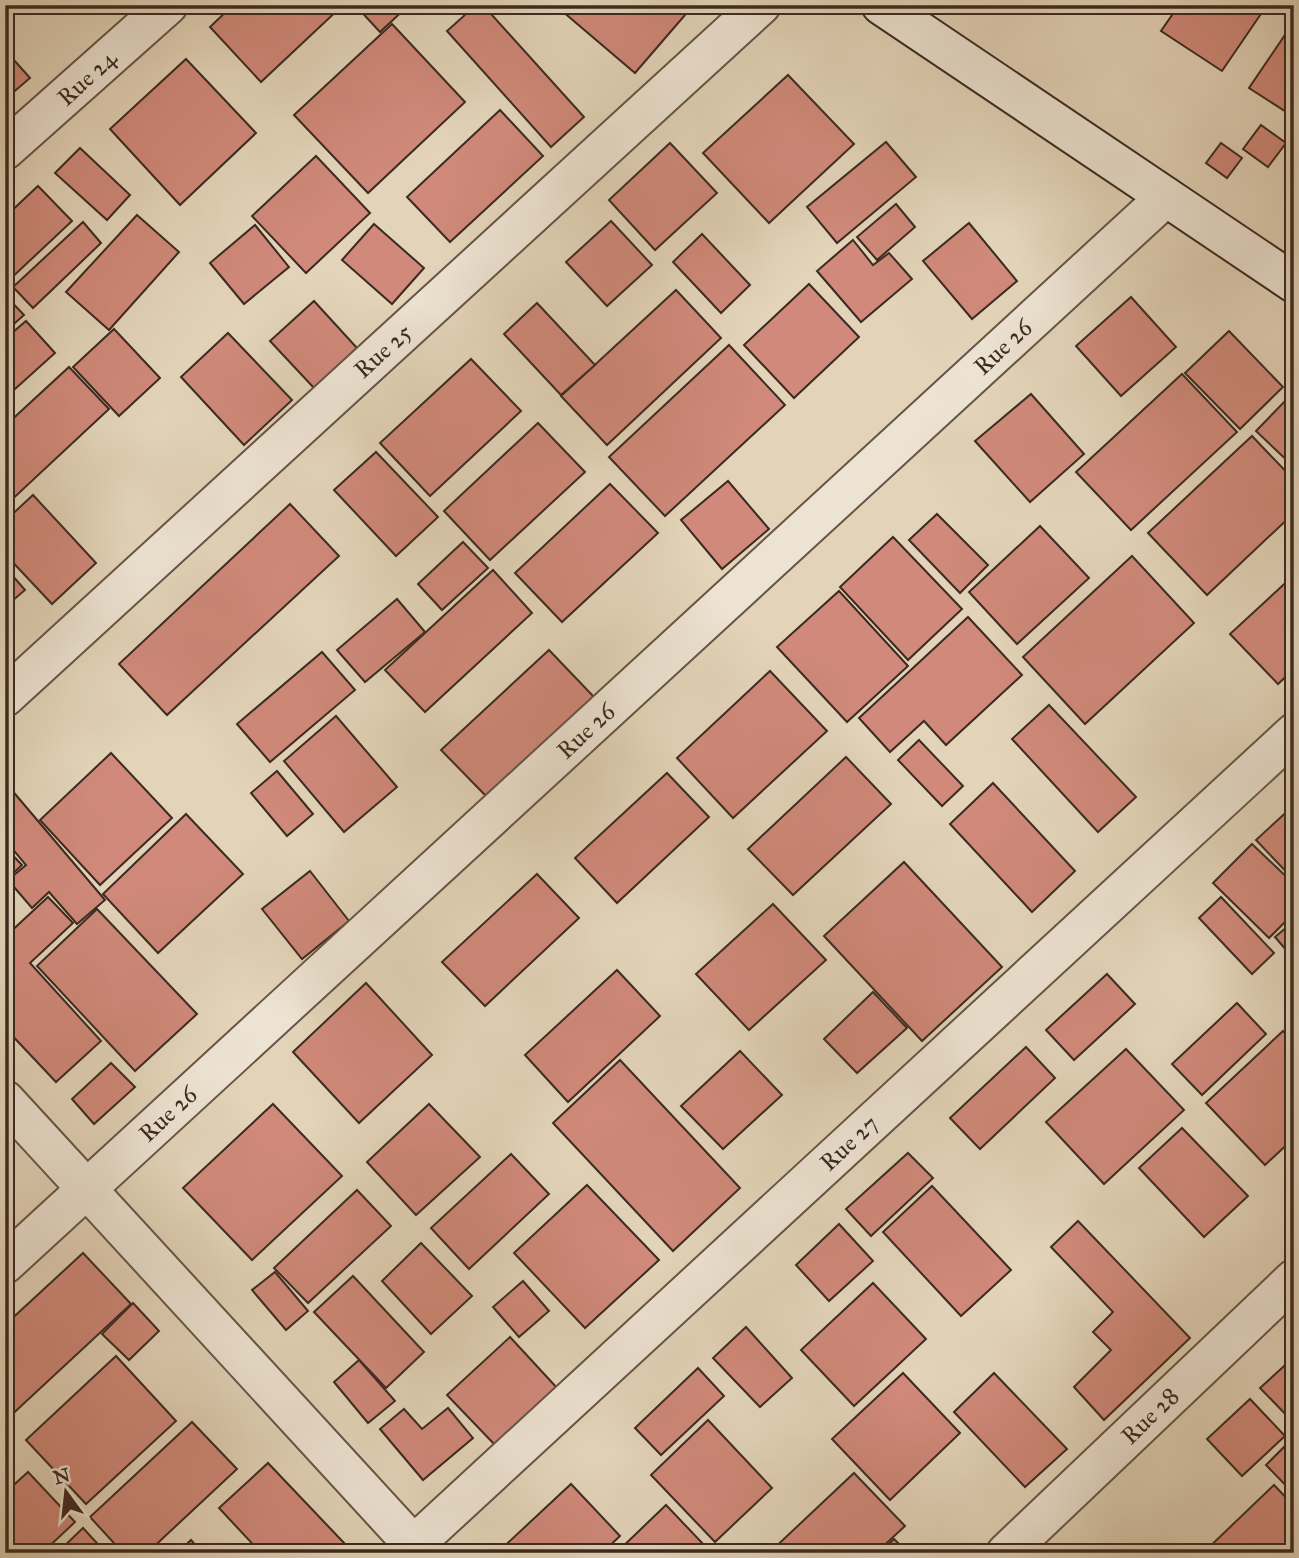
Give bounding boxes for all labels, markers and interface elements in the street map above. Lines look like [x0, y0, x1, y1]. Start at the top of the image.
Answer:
street label: Rue 24 [51, 43, 123, 113]
street label: Rue 26 [968, 312, 1039, 381]
street label: Rue 25 [348, 317, 418, 385]
street label: Rue 26 [551, 696, 622, 765]
street label: Rue 26 [133, 1079, 204, 1148]
street label: Rue 27 [814, 1109, 884, 1177]
street label: Rue 28 [1115, 1381, 1185, 1451]
north arrow [32, 1456, 102, 1526]
text: N [51, 1463, 72, 1489]

